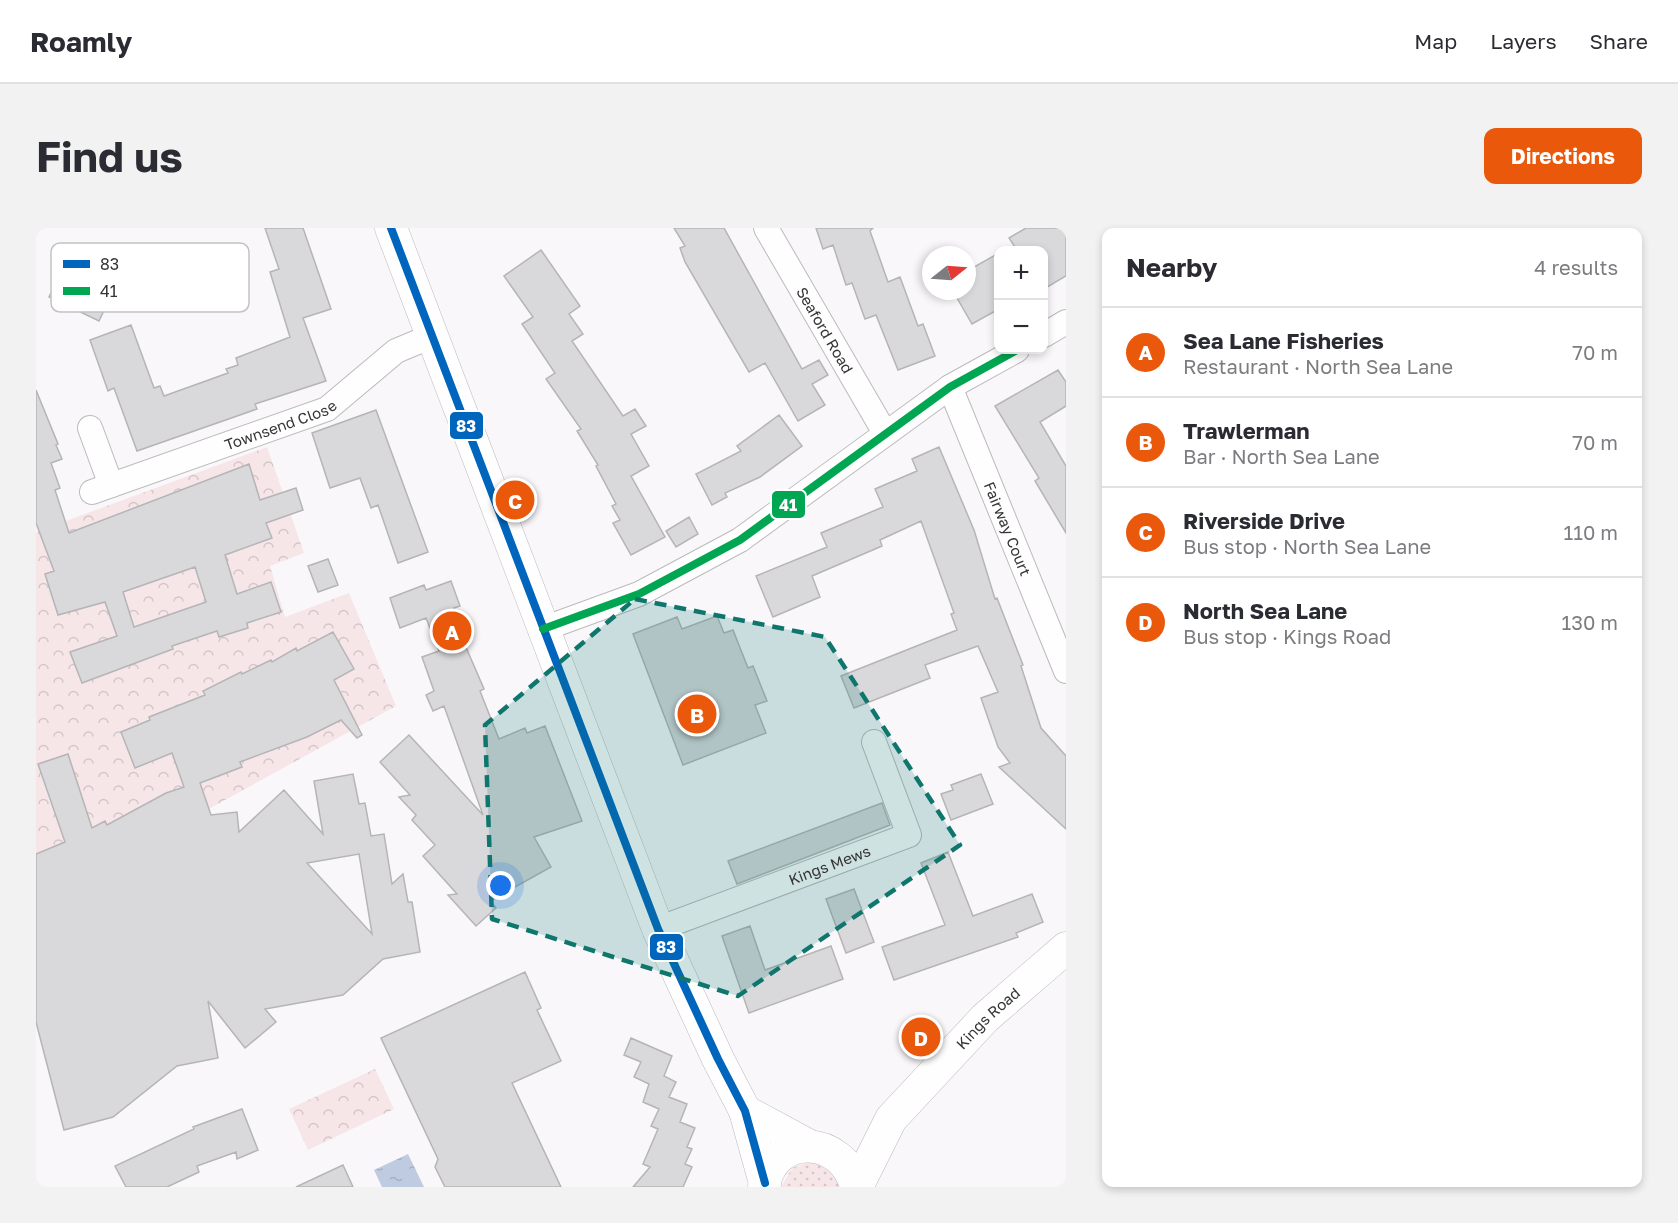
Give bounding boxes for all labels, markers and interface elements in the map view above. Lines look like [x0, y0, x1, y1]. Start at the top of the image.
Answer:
text: Roamly [30, 25, 132, 58]
text: Map [1414, 28, 1457, 54]
text: Layers [1490, 28, 1557, 54]
text: Share [1590, 28, 1648, 54]
button: Directions [1484, 128, 1642, 184]
text: Find us [36, 131, 183, 181]
legend [51, 243, 249, 312]
north arrow [922, 246, 976, 300]
map controls [994, 246, 1048, 354]
button: + [994, 246, 1048, 300]
text: Nearby [1126, 252, 1217, 283]
text: 83 [100, 254, 119, 274]
text: 4 results [1534, 255, 1618, 279]
text: 41 [100, 281, 118, 301]
street label: Seaford Road [793, 284, 857, 376]
button: − [994, 300, 1048, 354]
text: Sea Lane Fisheries [1183, 327, 1384, 354]
text: A [1138, 340, 1153, 364]
text: 70 m [1572, 340, 1618, 364]
text: Restaurant · North Sea Lane [1183, 354, 1453, 378]
street label: Townsend Close [222, 396, 340, 453]
line badge: 83 [449, 411, 484, 440]
text: 83 [456, 416, 476, 436]
text: Trawlerman [1183, 417, 1310, 444]
text: B [1138, 430, 1153, 454]
text: 70 m [1572, 430, 1618, 454]
text: Bar · North Sea Lane [1183, 444, 1380, 468]
pin: C [496, 478, 534, 522]
street label: Fairway Court [981, 479, 1035, 578]
line badge: 41 [771, 490, 806, 519]
text: 41 [779, 495, 797, 515]
text: Riverside Drive [1183, 507, 1345, 534]
text: C [1138, 520, 1153, 544]
text: 110 m [1564, 520, 1618, 544]
text: Bus stop · North Sea Lane [1183, 534, 1431, 558]
text: North Sea Lane [1183, 597, 1347, 624]
pin: A [432, 608, 472, 654]
text: D [1138, 610, 1153, 634]
text: 130 m [1562, 610, 1618, 634]
text: Bus stop · Kings Road [1183, 624, 1391, 648]
pin: B [678, 692, 716, 736]
street label: Kings Mews [786, 841, 873, 888]
your location [486, 871, 515, 900]
line badge: 83 [649, 933, 684, 961]
text: 83 [656, 937, 676, 957]
street label: Kings Road [952, 983, 1023, 1052]
pin: D [902, 1014, 940, 1060]

